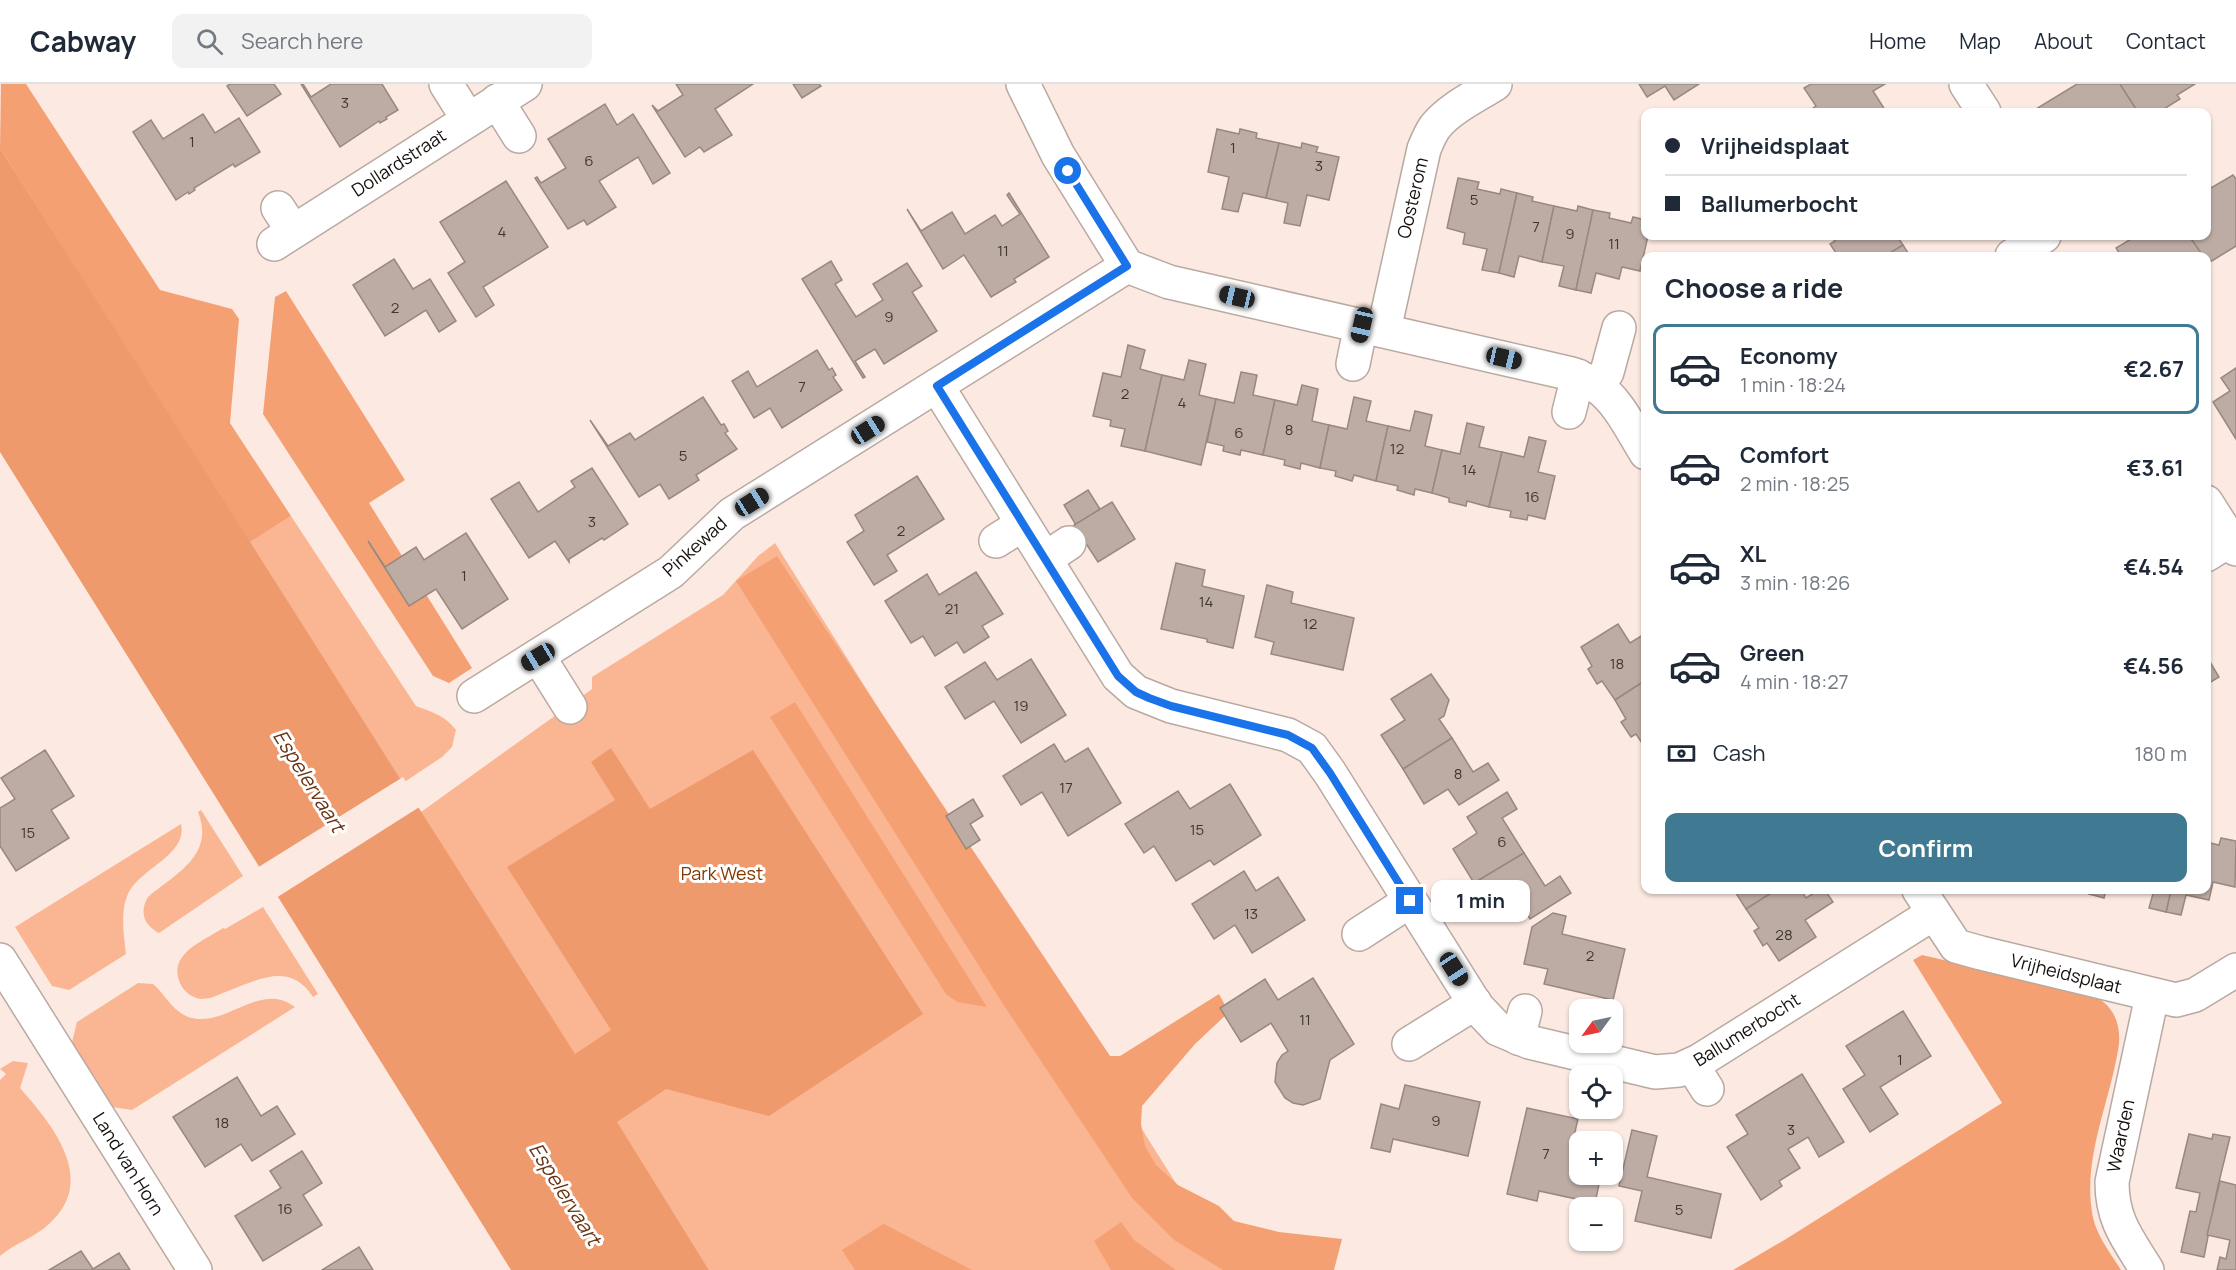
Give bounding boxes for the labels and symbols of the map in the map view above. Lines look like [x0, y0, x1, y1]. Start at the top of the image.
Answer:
house number: 3 [341, 92, 349, 113]
street label: Dollardstraat [347, 123, 450, 202]
house number: 1 [189, 131, 195, 152]
house number: 1 [1230, 137, 1236, 158]
house number: 6 [584, 150, 594, 171]
house number: 3 [1315, 155, 1323, 176]
street label: Oosterom [1391, 155, 1433, 241]
route start [1054, 157, 1081, 184]
house number: 5 [1470, 189, 1478, 210]
house number: 7 [1532, 216, 1540, 237]
house number: 4 [498, 221, 507, 242]
house number: 9 [1565, 223, 1575, 244]
house number: 11 [1608, 233, 1620, 254]
house number: 11 [997, 240, 1009, 261]
car [1217, 284, 1257, 310]
house number: 2 [391, 297, 399, 318]
car [1349, 305, 1375, 345]
house number: 9 [884, 306, 894, 327]
car [1484, 345, 1524, 371]
house number: 7 [798, 376, 806, 397]
house number: 2 [1121, 383, 1129, 404]
house number: 4 [1178, 392, 1187, 413]
car [848, 413, 888, 447]
house number: 8 [1285, 419, 1293, 440]
house number: 6 [1234, 422, 1244, 443]
house number: 12 [1390, 438, 1404, 459]
house number: 5 [679, 445, 687, 466]
house number: 14 [1462, 459, 1476, 480]
car [732, 485, 772, 519]
house number: 16 [1524, 486, 1540, 507]
house number: 3 [588, 511, 596, 532]
street label: Pinkewad [657, 511, 732, 581]
house number: 2 [897, 520, 905, 541]
house number: 1 [461, 565, 467, 586]
house number: 14 [1199, 591, 1213, 612]
house number: 21 [945, 598, 959, 619]
house number: 12 [1303, 613, 1317, 634]
car [518, 640, 558, 674]
house number: 18 [1610, 653, 1624, 674]
house number: 19 [1013, 695, 1029, 716]
water label: Espelervaart [267, 724, 353, 839]
house number: 8 [1454, 763, 1462, 784]
house number: 17 [1059, 777, 1073, 798]
house number: 15 [1190, 819, 1204, 840]
house number: 15 [21, 822, 35, 843]
house number: 6 [1497, 831, 1507, 852]
park label: Park West [681, 861, 763, 885]
callout: 1 min [1431, 880, 1530, 922]
route end [1396, 887, 1423, 914]
house number: 13 [1244, 903, 1258, 924]
house number: 28 [1775, 924, 1793, 945]
house number: 2 [1586, 945, 1594, 966]
street label: Vrijheidsplaat [2008, 948, 2124, 998]
car [1437, 949, 1471, 989]
street label: Ballumerbocht [1689, 987, 1804, 1072]
north arrow [1569, 999, 1623, 1053]
house number: 11 [1299, 1009, 1311, 1030]
house number: 1 [1897, 1049, 1903, 1070]
street label: Waarden [2101, 1097, 2139, 1174]
street label: Land van Horn [88, 1107, 170, 1219]
house number: 9 [1431, 1110, 1441, 1131]
house number: 18 [215, 1112, 229, 1133]
house number: 3 [1787, 1119, 1795, 1140]
water label: Espelervaart [523, 1137, 609, 1252]
house number: 7 [1542, 1143, 1550, 1164]
house number: 16 [277, 1198, 293, 1219]
house number: 5 [1675, 1199, 1683, 1220]

